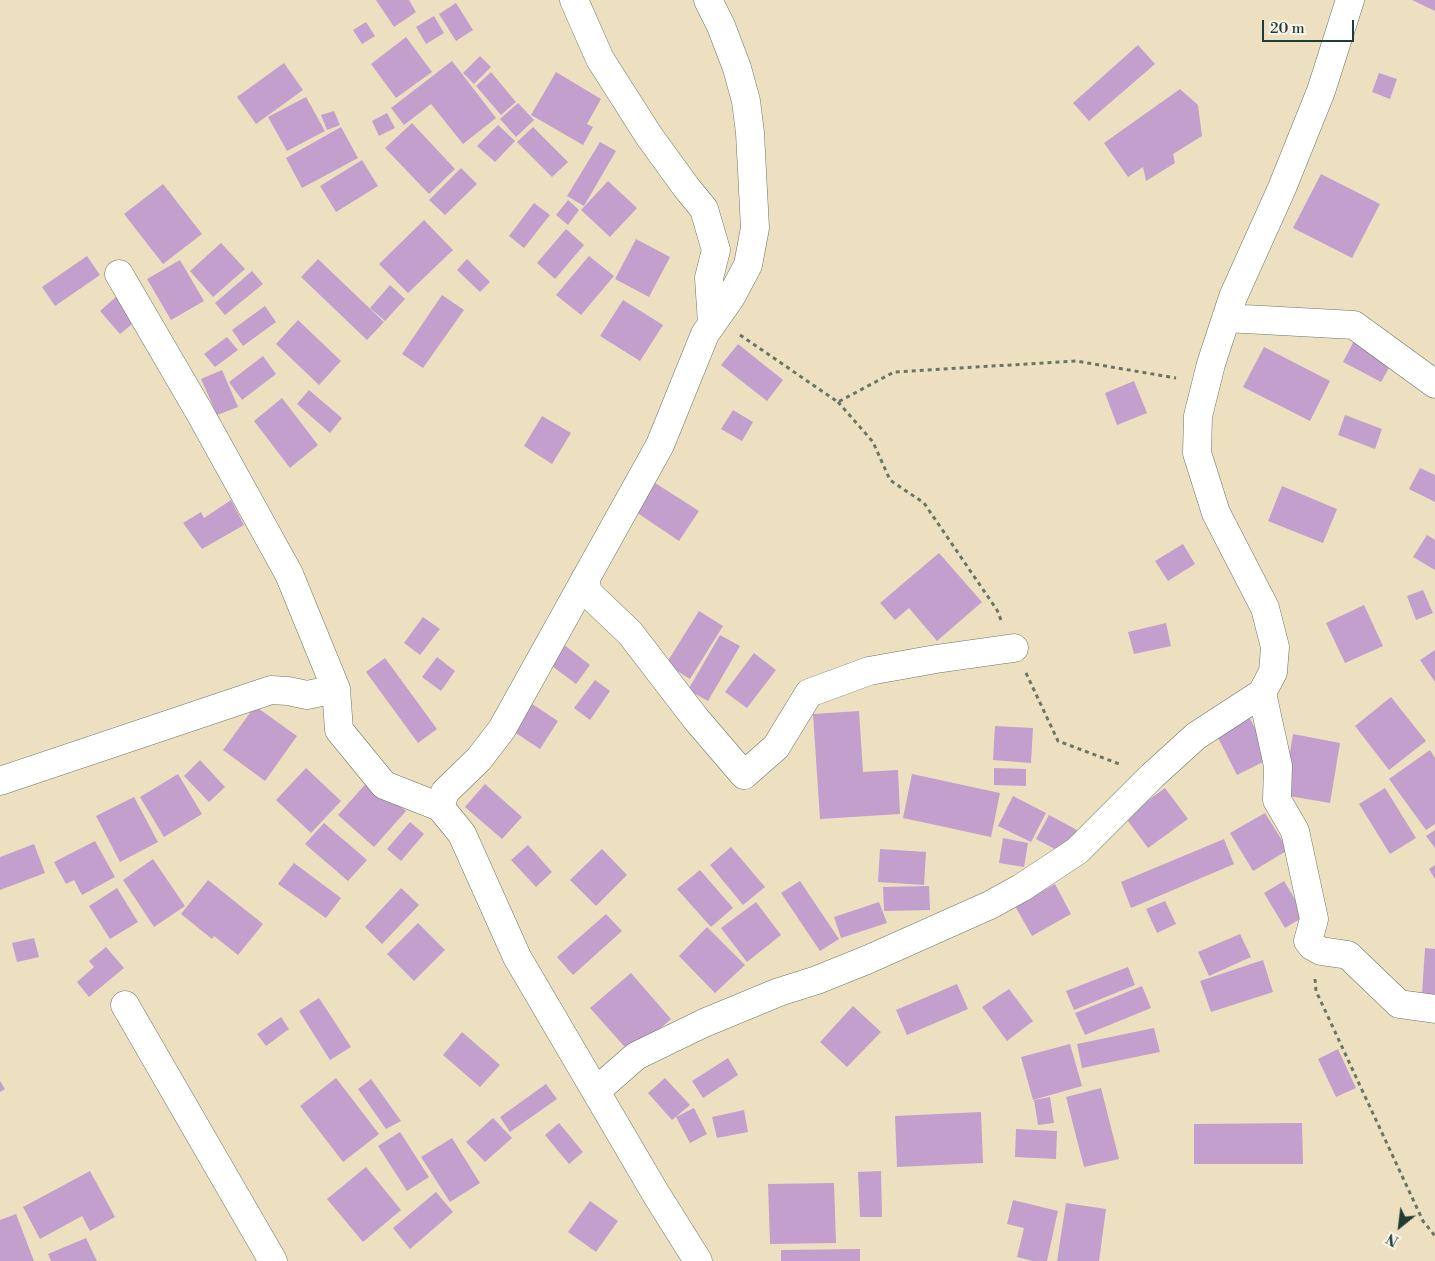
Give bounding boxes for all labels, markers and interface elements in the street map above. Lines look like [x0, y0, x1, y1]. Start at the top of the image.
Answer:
scale bar [1265, 10, 1358, 42]
text: 20 m [1270, 19, 1305, 38]
north arrow [1375, 1201, 1425, 1251]
text: N [1384, 1229, 1402, 1250]

